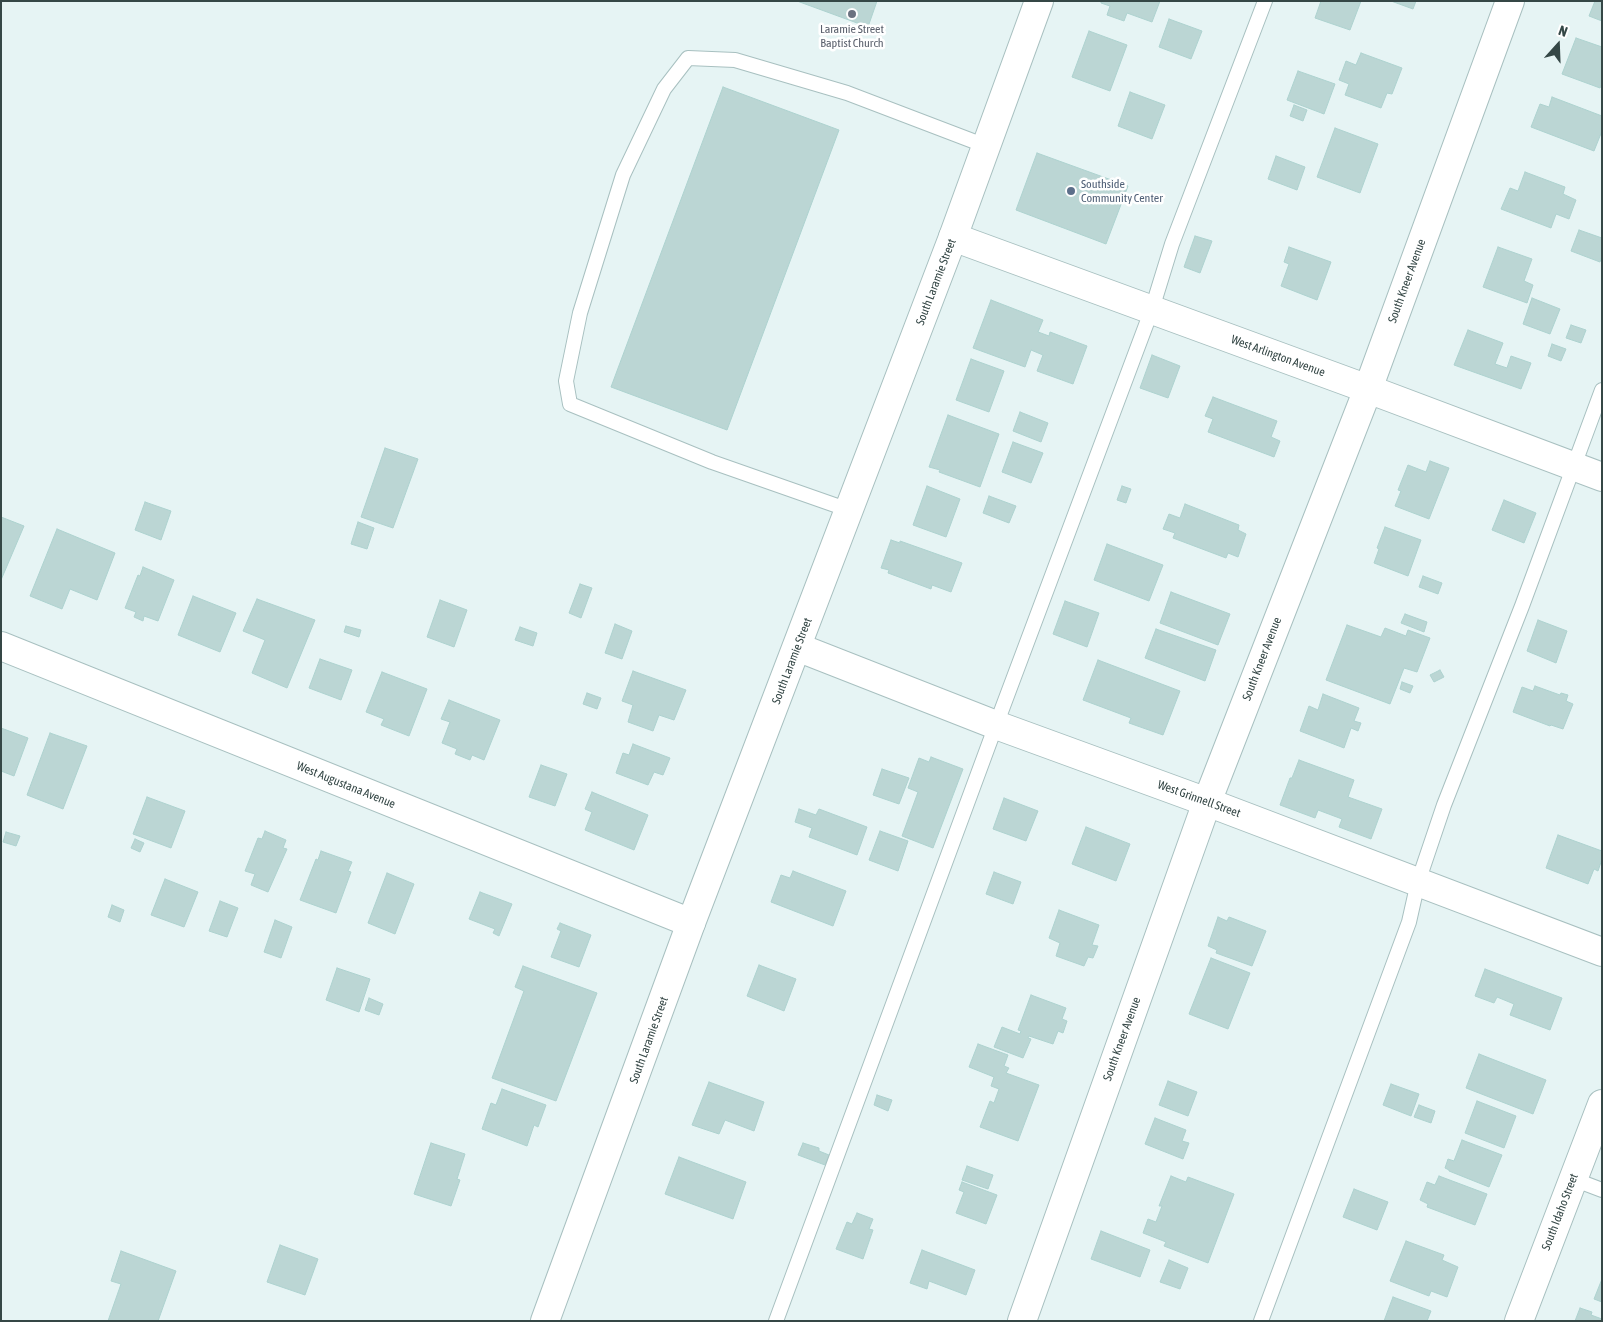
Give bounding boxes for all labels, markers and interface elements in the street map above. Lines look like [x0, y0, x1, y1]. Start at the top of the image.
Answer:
marker: Laramie Street Baptist Church [846, 8, 858, 20]
north arrow [1533, 20, 1583, 70]
place label: Laramie Street Baptist Church [820, 22, 884, 50]
text: N [1557, 22, 1570, 40]
place label: Southside Community Center [1081, 177, 1163, 205]
marker: Southside Community Center [1065, 185, 1077, 197]
street label: South Laramie Street [913, 237, 959, 327]
street label: South Kneer Avenue [1385, 237, 1429, 325]
street label: West Arlington Avenue [1229, 332, 1327, 380]
street label: South Kneer Avenue [1239, 615, 1285, 703]
street label: South Laramie Street [769, 616, 815, 706]
street label: West Augustana Avenue [294, 759, 398, 811]
street label: West Grinnell Street [1156, 777, 1242, 821]
street label: South Laramie Street [627, 995, 671, 1085]
street label: South Kneer Avenue [1100, 995, 1144, 1083]
street label: South Idaho Street [1539, 1172, 1581, 1252]

